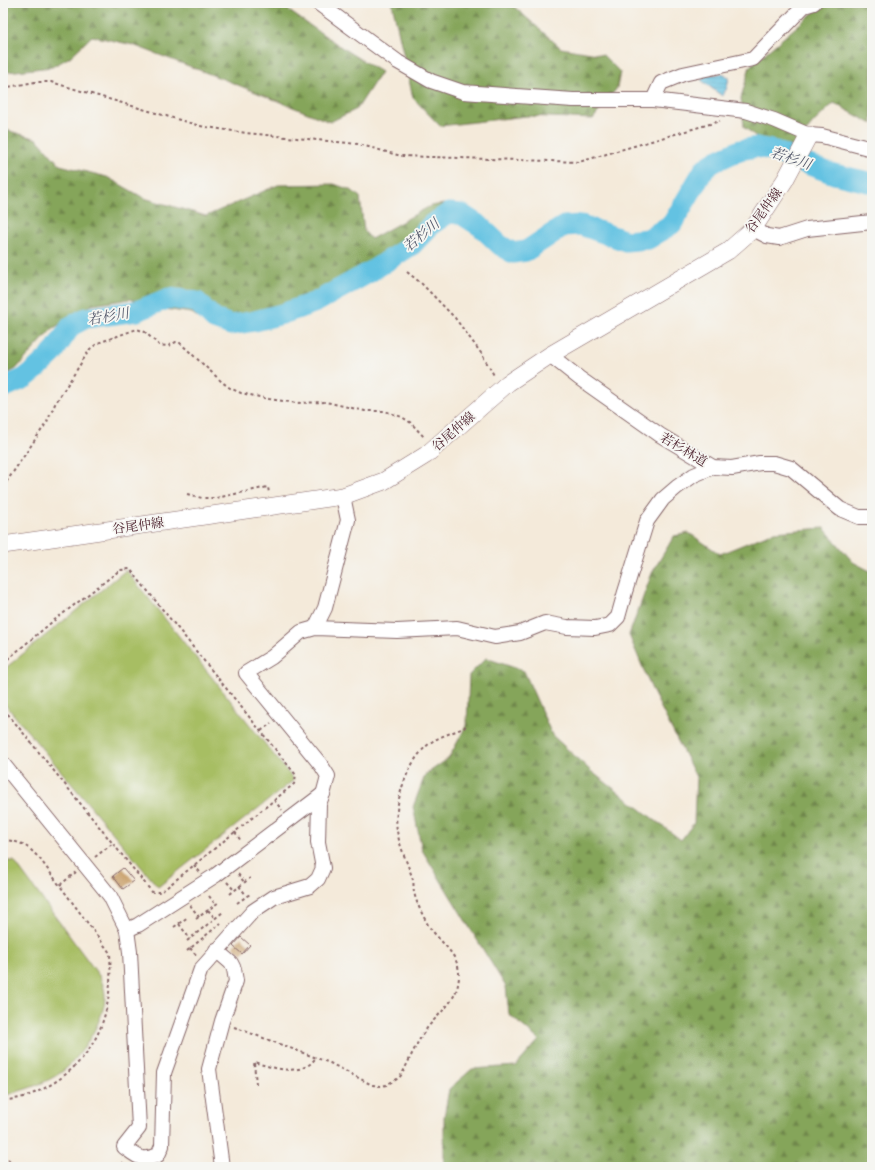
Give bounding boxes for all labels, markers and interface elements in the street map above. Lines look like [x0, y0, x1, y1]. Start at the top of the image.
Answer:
water label: 若杉川 [768, 144, 815, 175]
street label: 谷尾仲線 [742, 185, 786, 236]
water label: 若杉川 [400, 214, 445, 256]
water label: 若杉川 [86, 304, 132, 329]
street label: 谷尾仲線 [429, 409, 479, 455]
street label: 若杉林道 [657, 430, 710, 470]
street label: 谷尾仲線 [111, 514, 165, 538]

